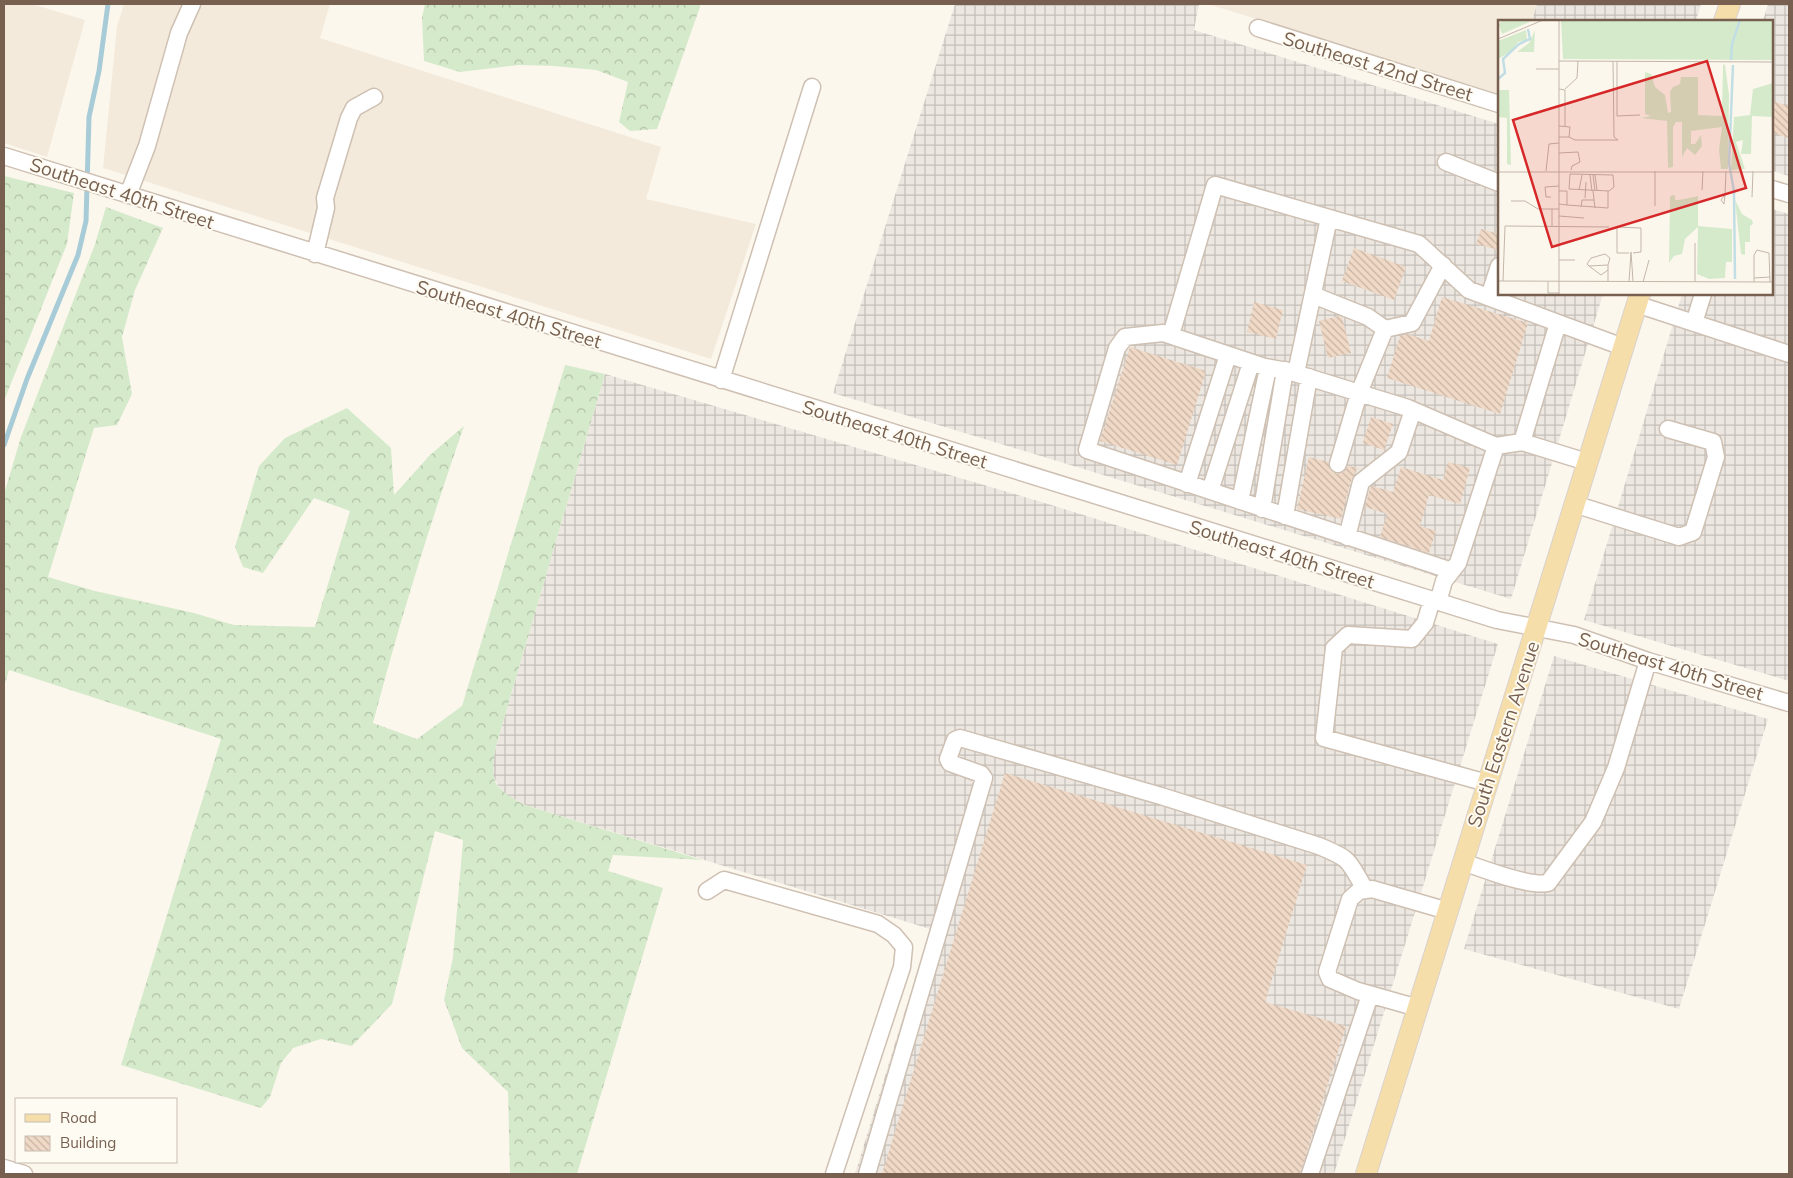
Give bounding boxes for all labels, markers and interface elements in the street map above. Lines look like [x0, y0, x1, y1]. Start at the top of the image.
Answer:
inset map [1498, 20, 1773, 295]
street label: Southeast 42nd Street [1280, 26, 1476, 106]
street label: Southeast 40th Street [27, 152, 217, 234]
street label: Southeast 40th Street [414, 274, 605, 354]
street label: Southeast 40th Street [800, 394, 991, 474]
street label: Southeast 40th Street [1187, 514, 1378, 594]
street label: Southeast 40th Street [1576, 626, 1767, 706]
street label: South Eastern Avenue [1462, 638, 1544, 830]
legend [15, 1098, 178, 1163]
text: Road [60, 1108, 97, 1127]
text: Building [60, 1133, 116, 1152]

